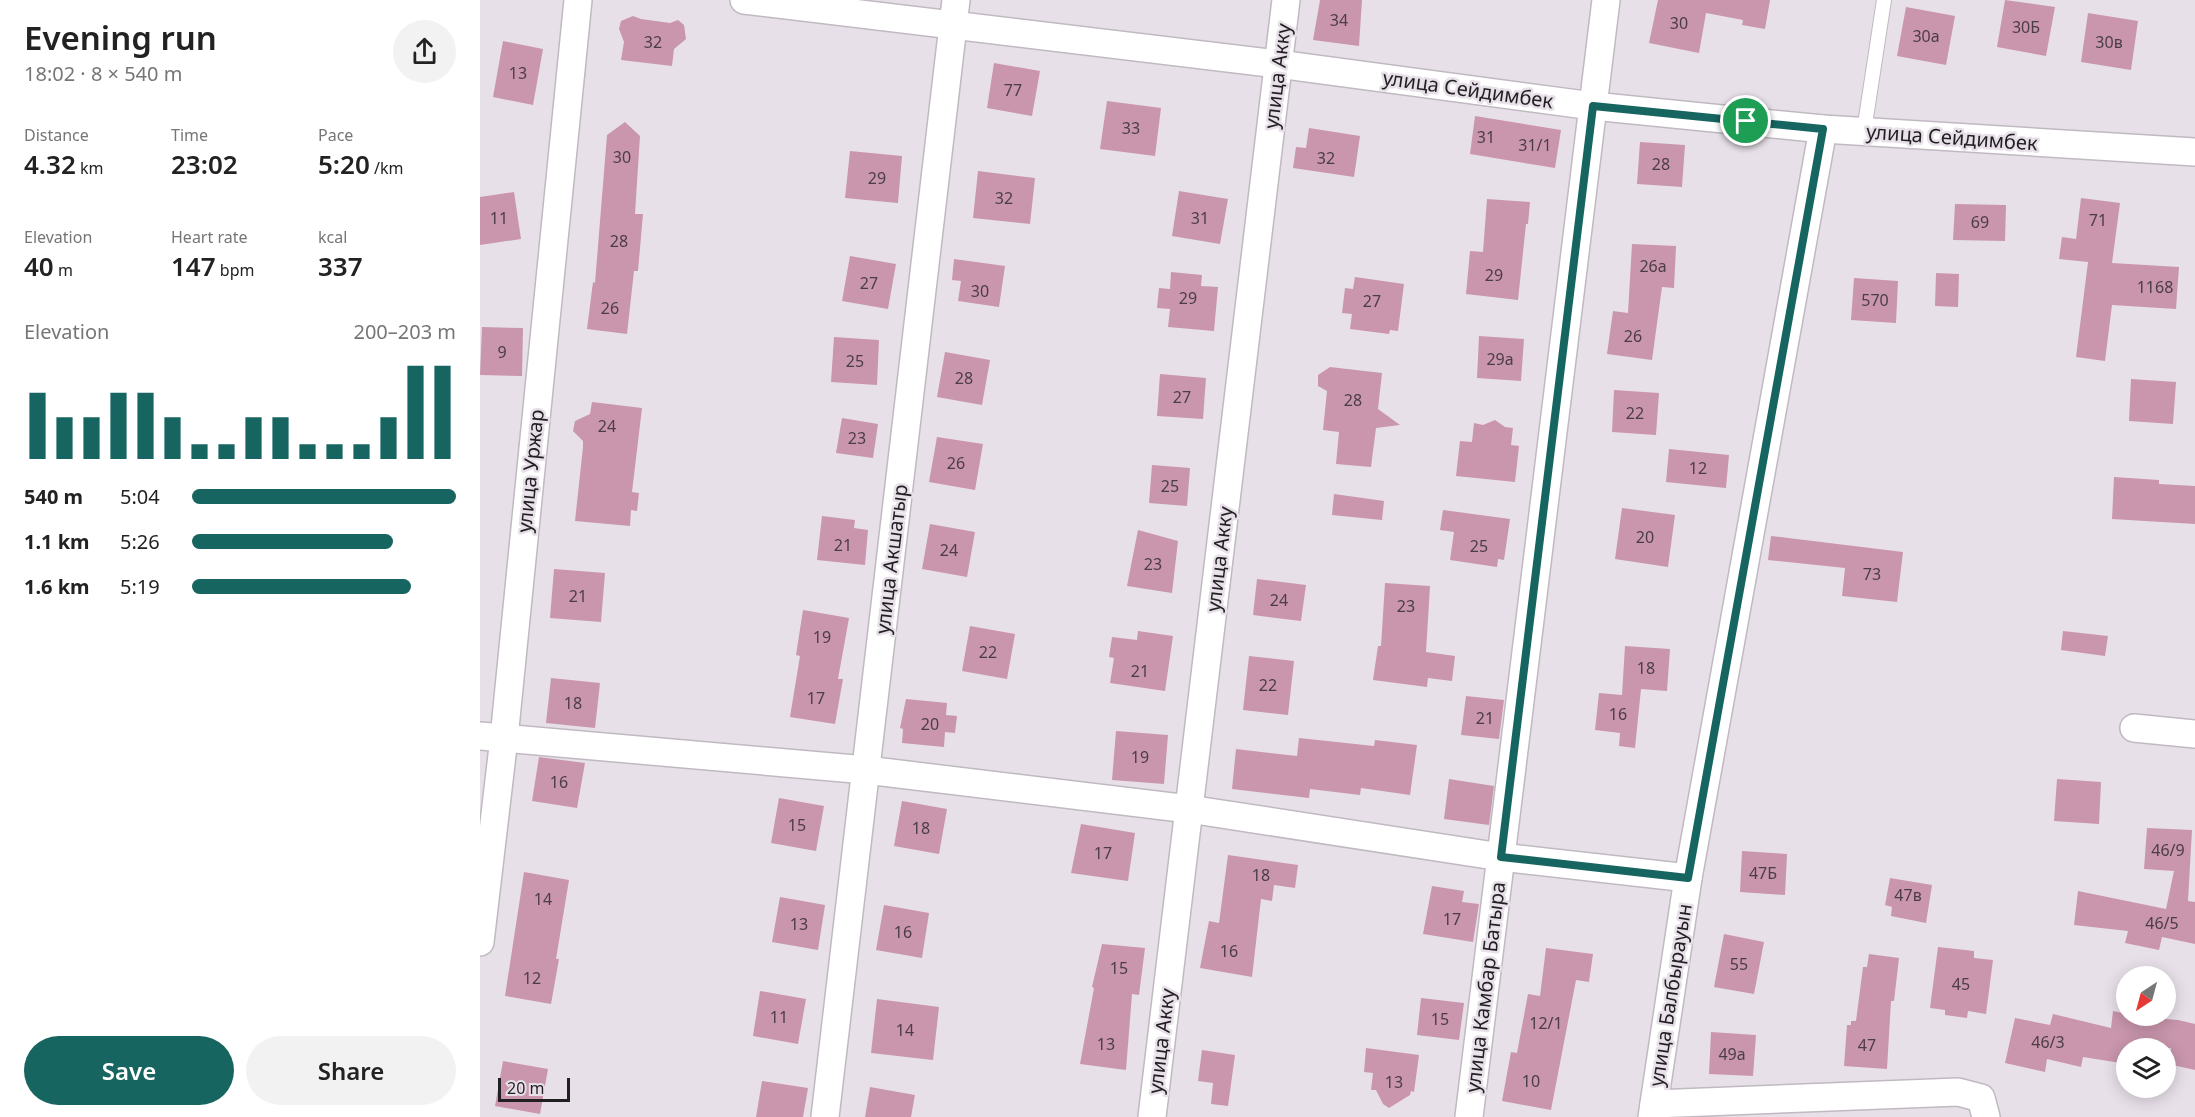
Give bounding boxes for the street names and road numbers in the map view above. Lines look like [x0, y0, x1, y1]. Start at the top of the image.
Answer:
street label: улица Акку [1257, 21, 1297, 130]
street label: улица Сейдимбек [1381, 64, 1555, 114]
street label: улица Сейдимбек [1865, 118, 2039, 156]
street label: улица Уржар [510, 408, 550, 534]
street label: улица Акшатыр [868, 483, 914, 635]
street label: улица Акку [1199, 504, 1239, 613]
street label: улица Камбар Батыра [1459, 880, 1511, 1094]
street label: улица Балбырауын [1642, 902, 1698, 1088]
street label: улица Акку [1141, 986, 1181, 1095]

